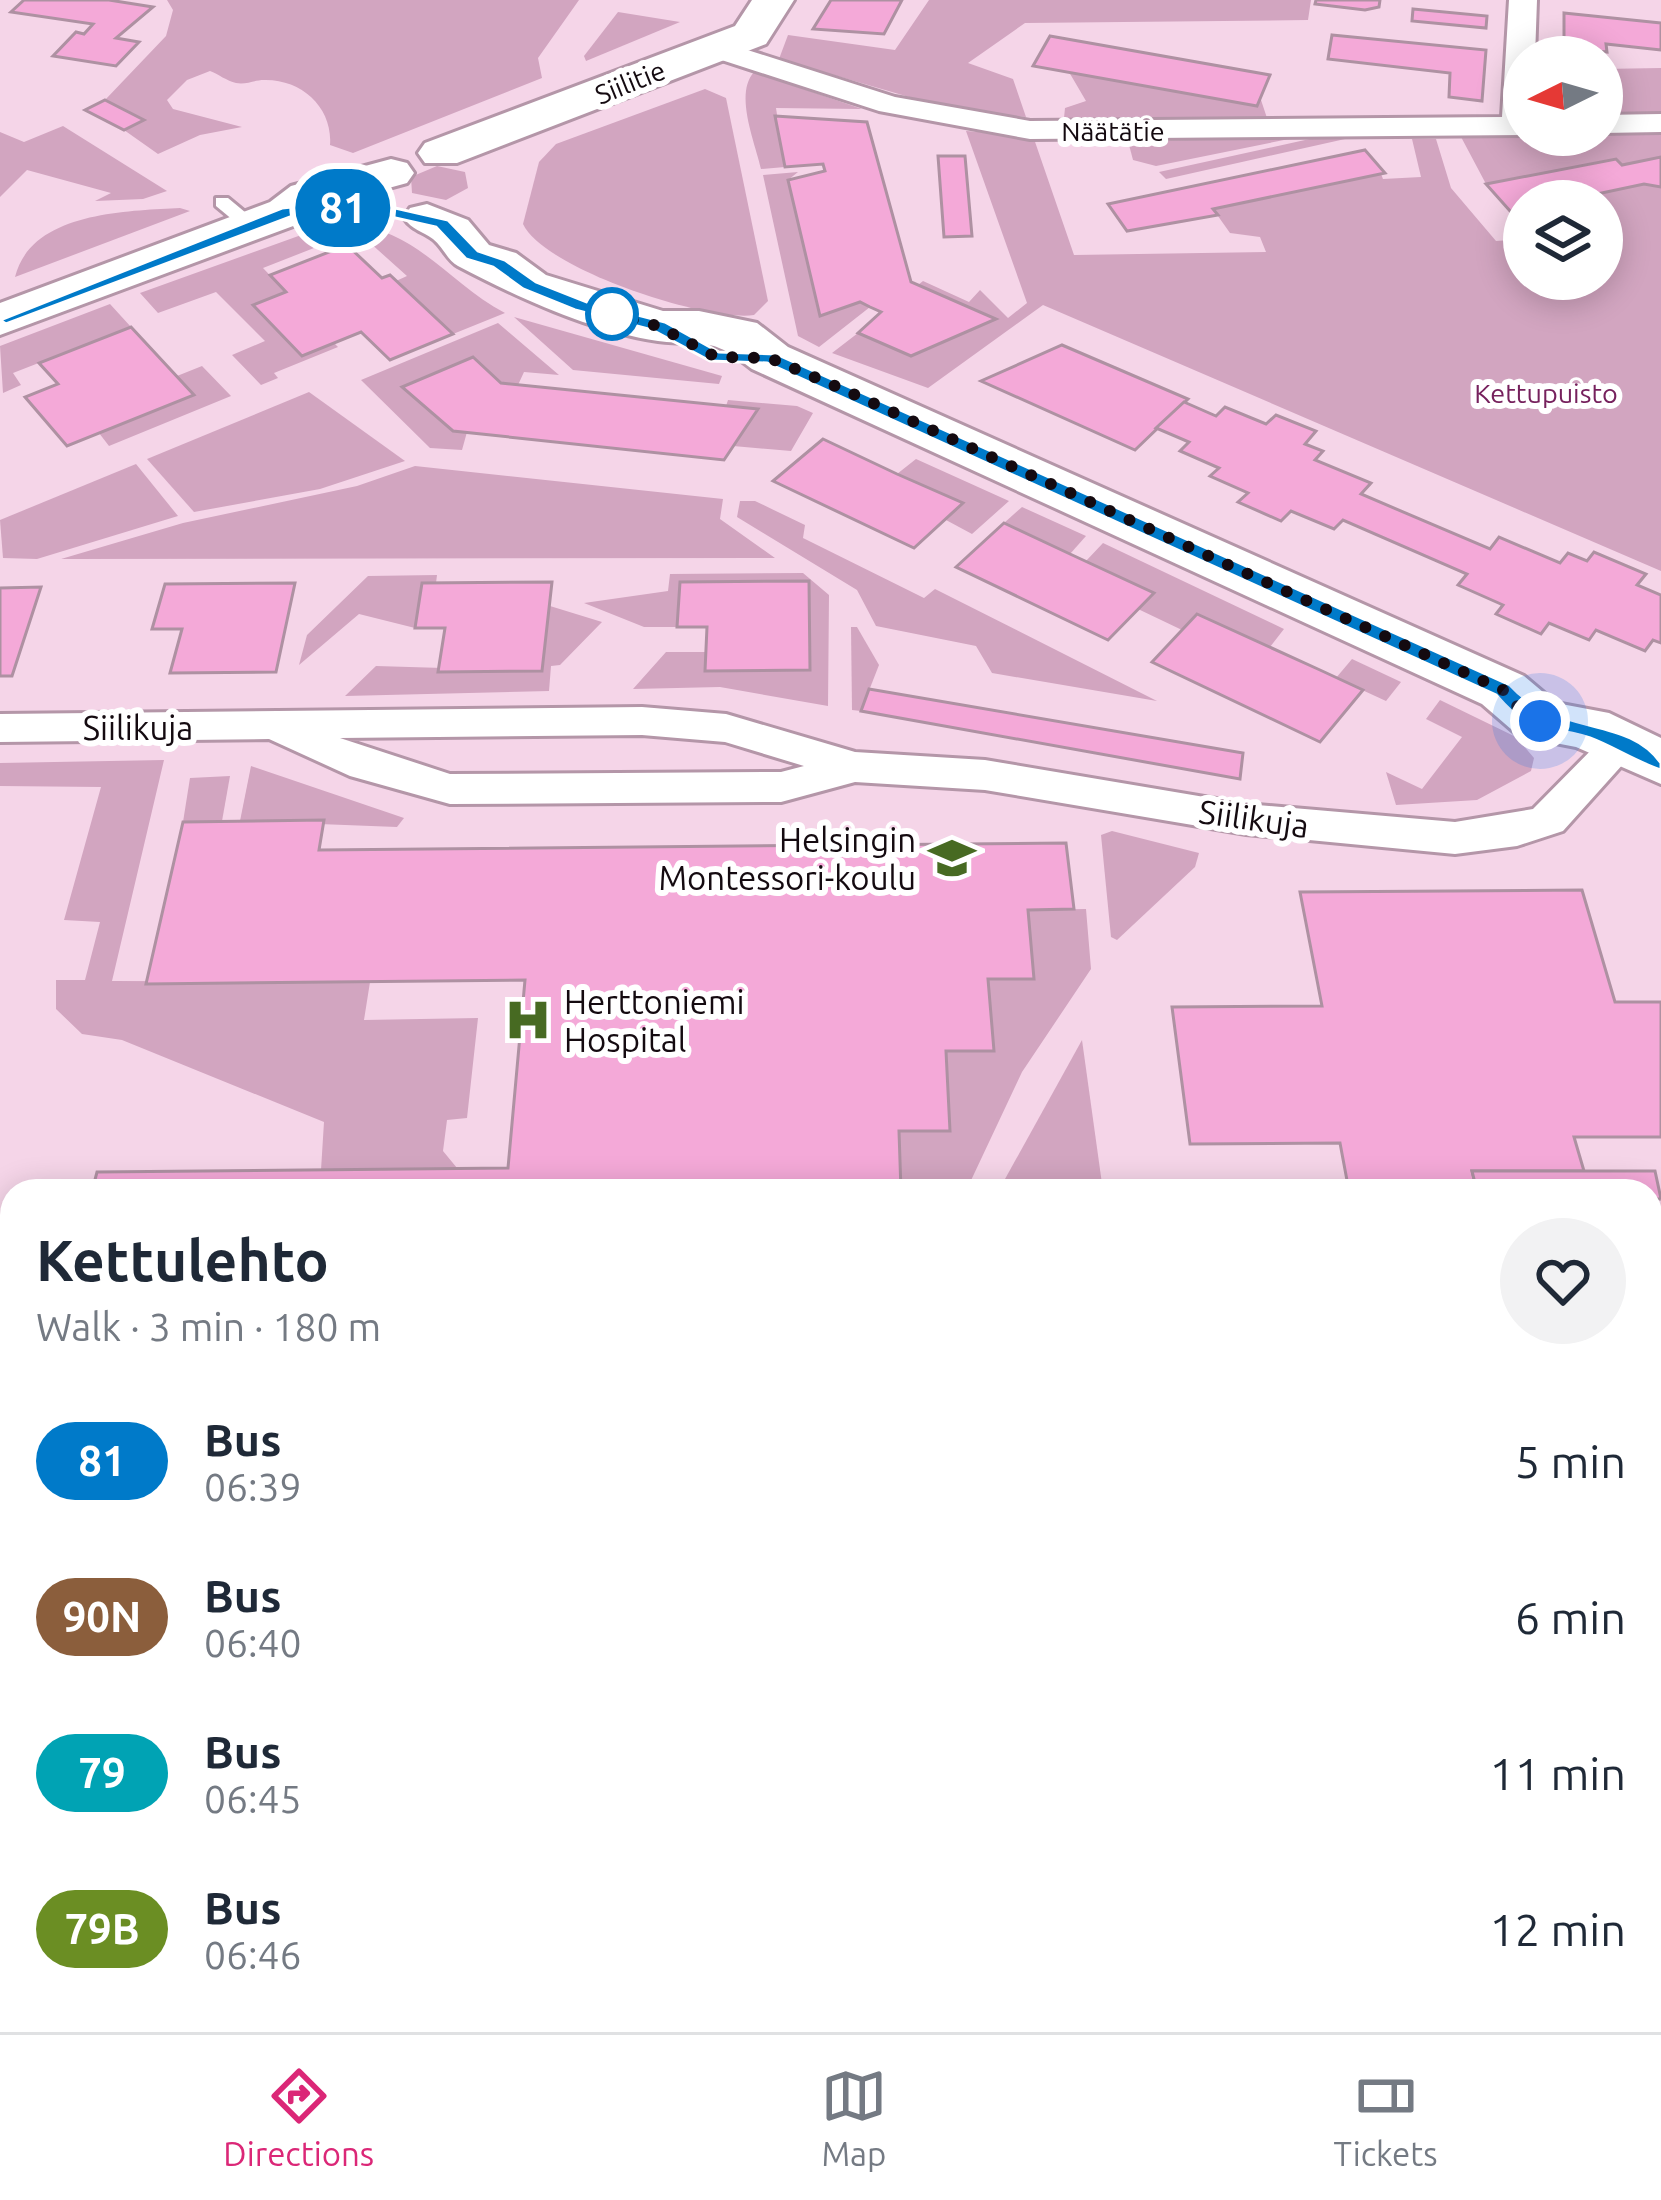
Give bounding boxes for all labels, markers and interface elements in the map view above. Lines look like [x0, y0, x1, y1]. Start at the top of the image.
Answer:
north arrow [1503, 36, 1623, 156]
map controls [1503, 36, 1623, 300]
street label: Siilitie [591, 54, 669, 110]
street label: Näätätie [1061, 116, 1165, 146]
line badge: 81 [289, 169, 397, 247]
button: layers [1503, 180, 1623, 300]
text: 81 [319, 184, 367, 231]
unlabelled marker [587, 289, 637, 339]
park label: Kettupuisto [1474, 378, 1618, 408]
your location [1510, 691, 1570, 751]
street label: Siilikuja [83, 709, 193, 746]
street label: Siilikuja [1197, 792, 1311, 844]
place label: Helsingin Montessori-koulu [658, 821, 916, 896]
school or university icon: Helsingin Montessori-koulu [927, 833, 977, 883]
place label: Herttoniemi Hospital [564, 983, 744, 1058]
hospital icon: Herttoniemi Hospital [503, 995, 553, 1045]
button: heart [1500, 1218, 1626, 1344]
text: Kettulehto [36, 1228, 329, 1292]
text: Walk · 3 min · 180 m [36, 1305, 381, 1348]
text: Bus [204, 1414, 281, 1465]
text: 5 min [1515, 1436, 1626, 1487]
text: 81 [78, 1437, 126, 1484]
text: 06:39 [204, 1465, 302, 1508]
text: Bus [204, 1570, 281, 1621]
text: 6 min [1515, 1592, 1626, 1643]
text: 90N [63, 1593, 141, 1640]
text: 06:40 [204, 1621, 302, 1664]
text: Bus [204, 1726, 281, 1777]
text: 11 min [1489, 1748, 1626, 1799]
text: 79 [78, 1749, 126, 1796]
text: 06:45 [204, 1777, 302, 1820]
text: Bus [204, 1882, 281, 1933]
text: 12 min [1489, 1904, 1626, 1955]
text: 79B [64, 1905, 140, 1952]
text: 06:46 [204, 1933, 302, 1976]
tab: Directions [223, 2063, 374, 2172]
tab: Map [821, 2063, 887, 2172]
tab: Tickets [1334, 2063, 1438, 2172]

